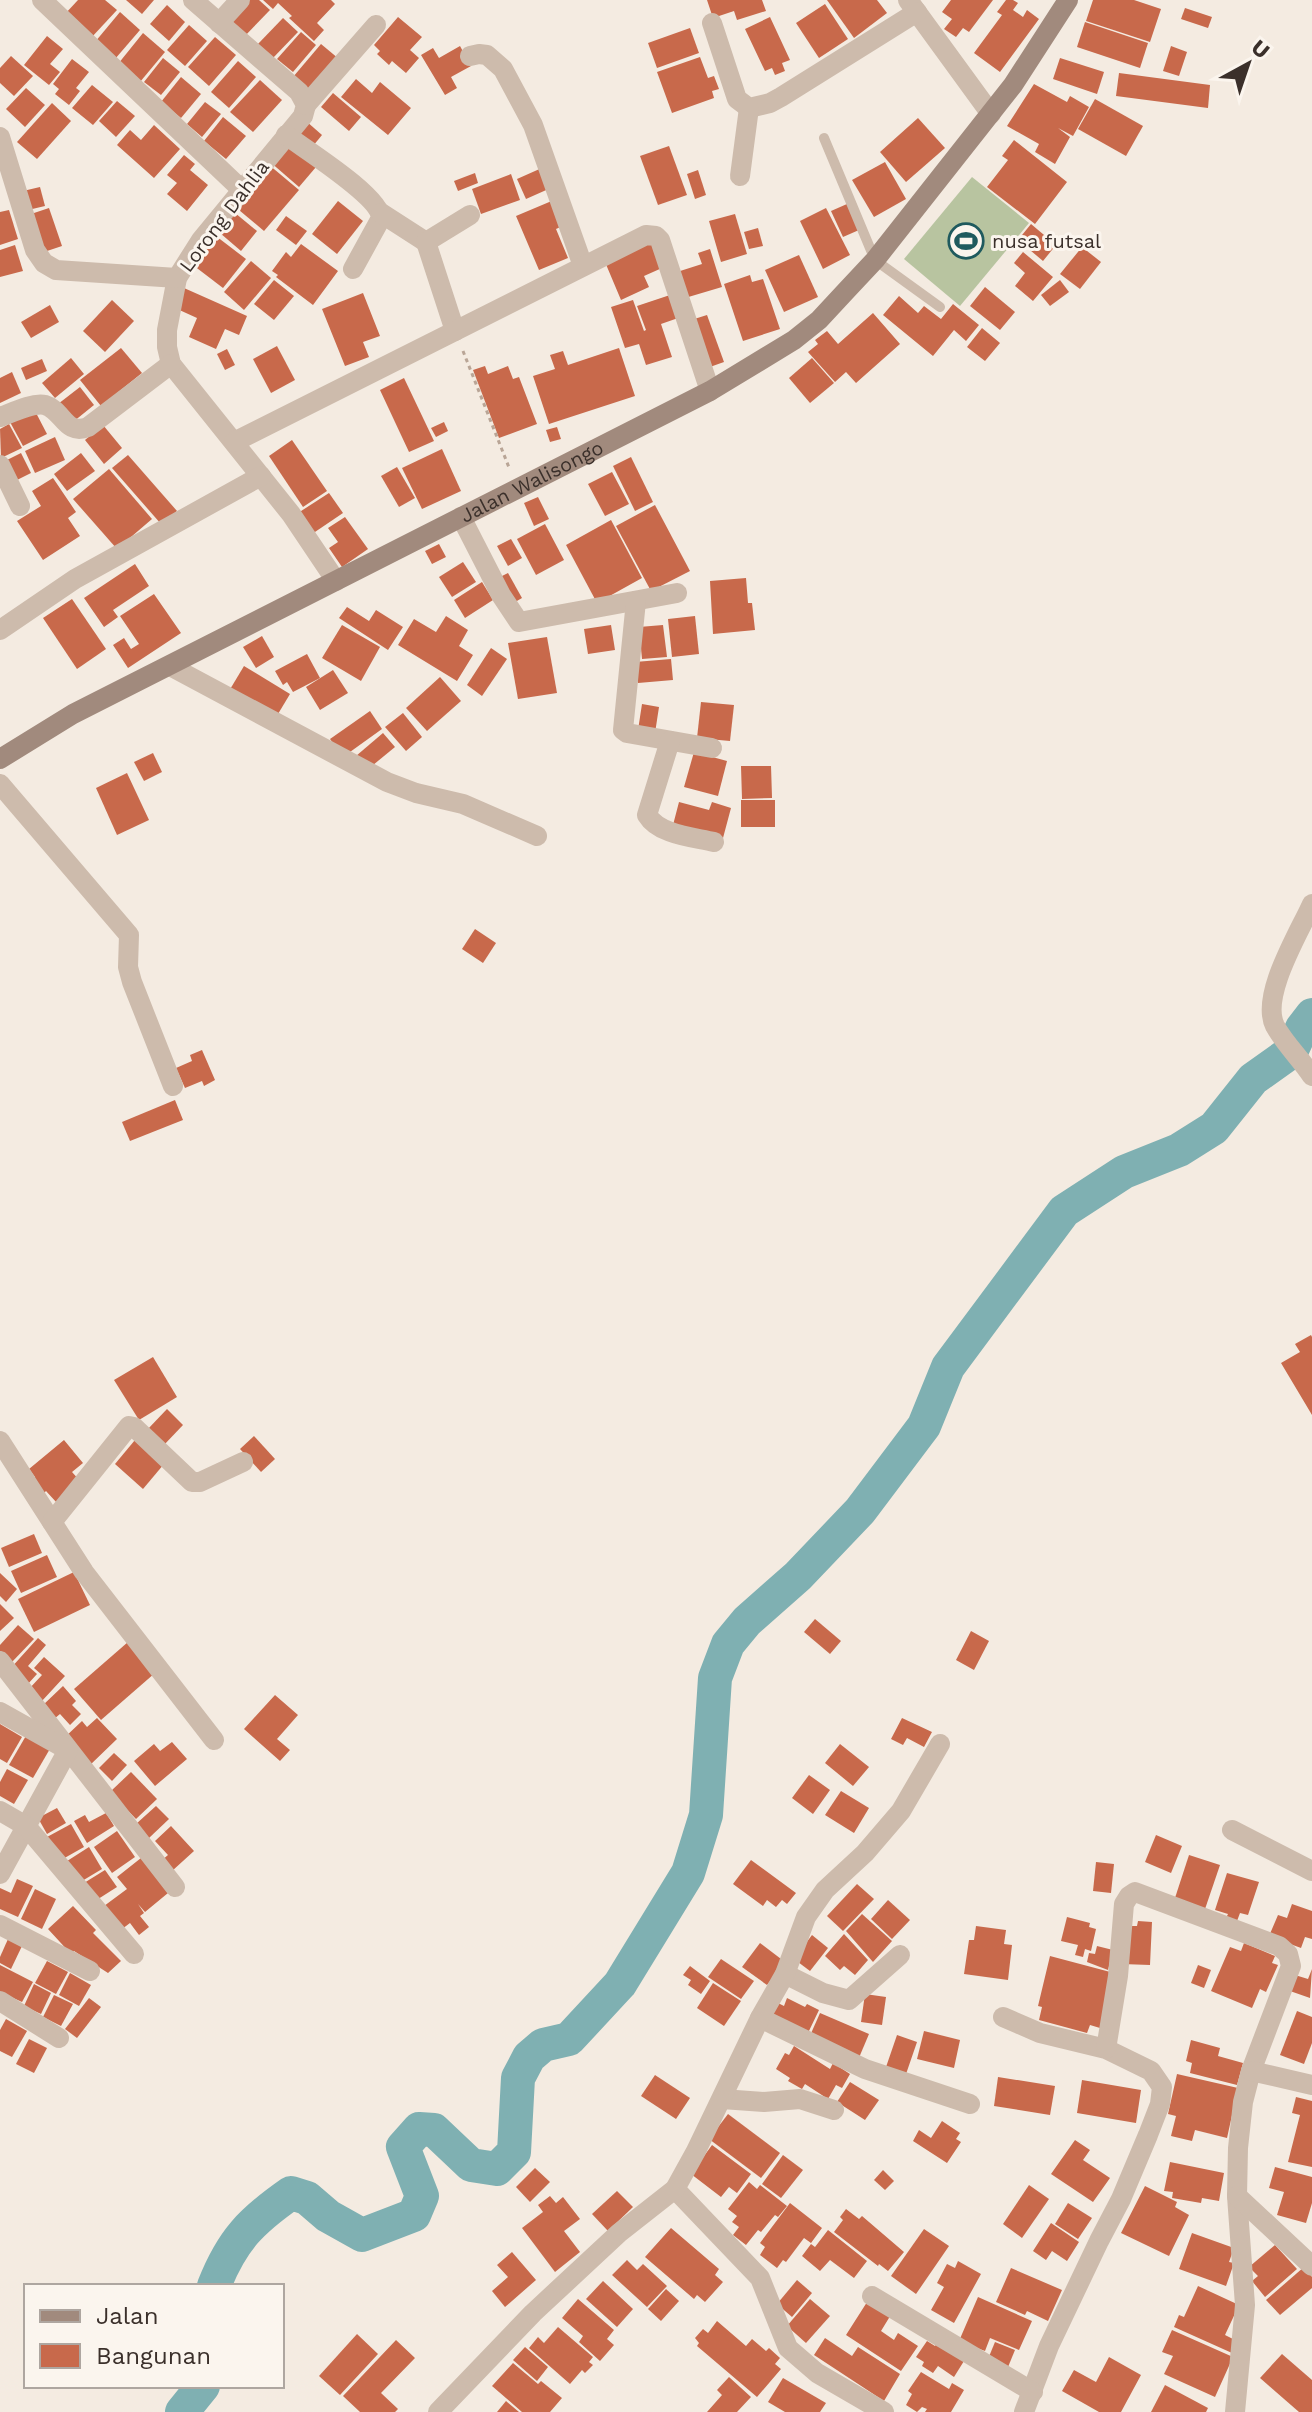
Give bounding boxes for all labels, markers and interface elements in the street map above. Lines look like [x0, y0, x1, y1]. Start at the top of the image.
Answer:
north arrow [1208, 24, 1288, 104]
text: U [1247, 34, 1275, 64]
street label: Lorong Dahlia [174, 155, 274, 277]
sports icon: nusa futsal [947, 222, 985, 260]
place label: nusa futsal [992, 229, 1101, 253]
street label: Jalan Walisongo [456, 435, 607, 528]
legend [24, 2284, 284, 2388]
text: Jalan [96, 2302, 159, 2330]
text: Bangunan [96, 2342, 211, 2370]

